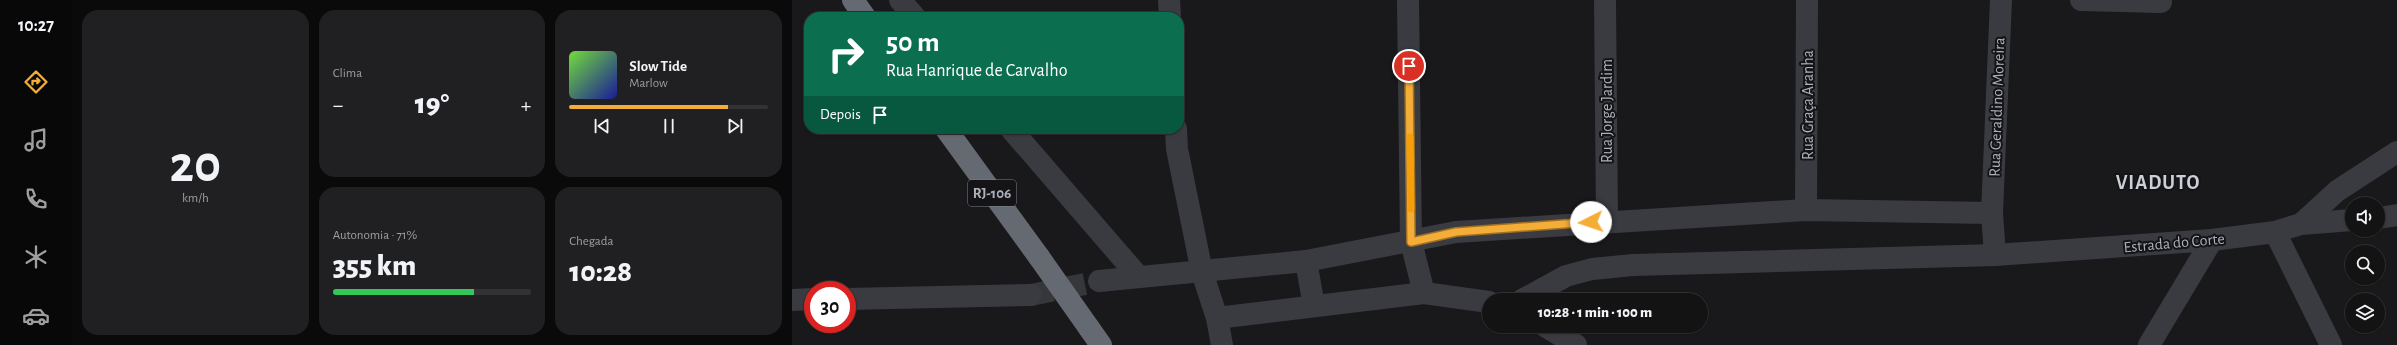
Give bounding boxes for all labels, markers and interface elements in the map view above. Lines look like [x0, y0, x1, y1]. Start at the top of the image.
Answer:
text: 10:27 [18, 17, 54, 35]
icon: right [820, 28, 872, 80]
text: 50 m [886, 29, 940, 57]
street label: Rua Geraldino Moreira [1987, 37, 2007, 177]
pin [1392, 49, 1426, 83]
street label: Rua Graça Aranha [1800, 50, 1816, 160]
icon: arrive [1398, 55, 1420, 77]
text: Slow Tide [629, 59, 687, 74]
street label: Rua Jorge Jardim [1599, 59, 1615, 163]
text: Rua Hanrique de Carvalho [886, 62, 1067, 80]
text: Clima [333, 67, 362, 80]
icon: directions [22, 68, 50, 96]
text: Marlow [629, 77, 668, 90]
text: 19° [415, 89, 449, 119]
text: − [333, 94, 343, 116]
text: + [521, 94, 531, 116]
icon: arrive [869, 104, 891, 126]
text: Depois [820, 107, 861, 122]
icon: previous [591, 115, 613, 137]
icon: pause [658, 115, 680, 137]
icon: next [724, 115, 746, 137]
icon: music [22, 126, 50, 154]
text: 20 [170, 139, 221, 191]
district label: VIADUTO [2116, 173, 2200, 193]
road number: RJ-106 [968, 180, 1016, 206]
icon: phone [22, 185, 50, 213]
text: km/h [182, 192, 209, 205]
map controls [2345, 197, 2385, 333]
button: sound [2345, 197, 2385, 237]
position arrow [1570, 201, 1612, 243]
text: Autonomia · 71% [333, 229, 417, 242]
street label: Estrada do Corte [2123, 231, 2225, 255]
text: Chegada [569, 235, 614, 248]
icon: climate [22, 243, 50, 271]
button: search [2345, 245, 2385, 285]
text: 355 km [333, 251, 416, 281]
text: 10:28 [569, 257, 632, 287]
speed limit sign: 30 [804, 281, 856, 333]
button: layers [2345, 293, 2385, 333]
icon: car [22, 302, 50, 330]
text: 10:28 · 1 min · 100 m [1538, 305, 1652, 320]

